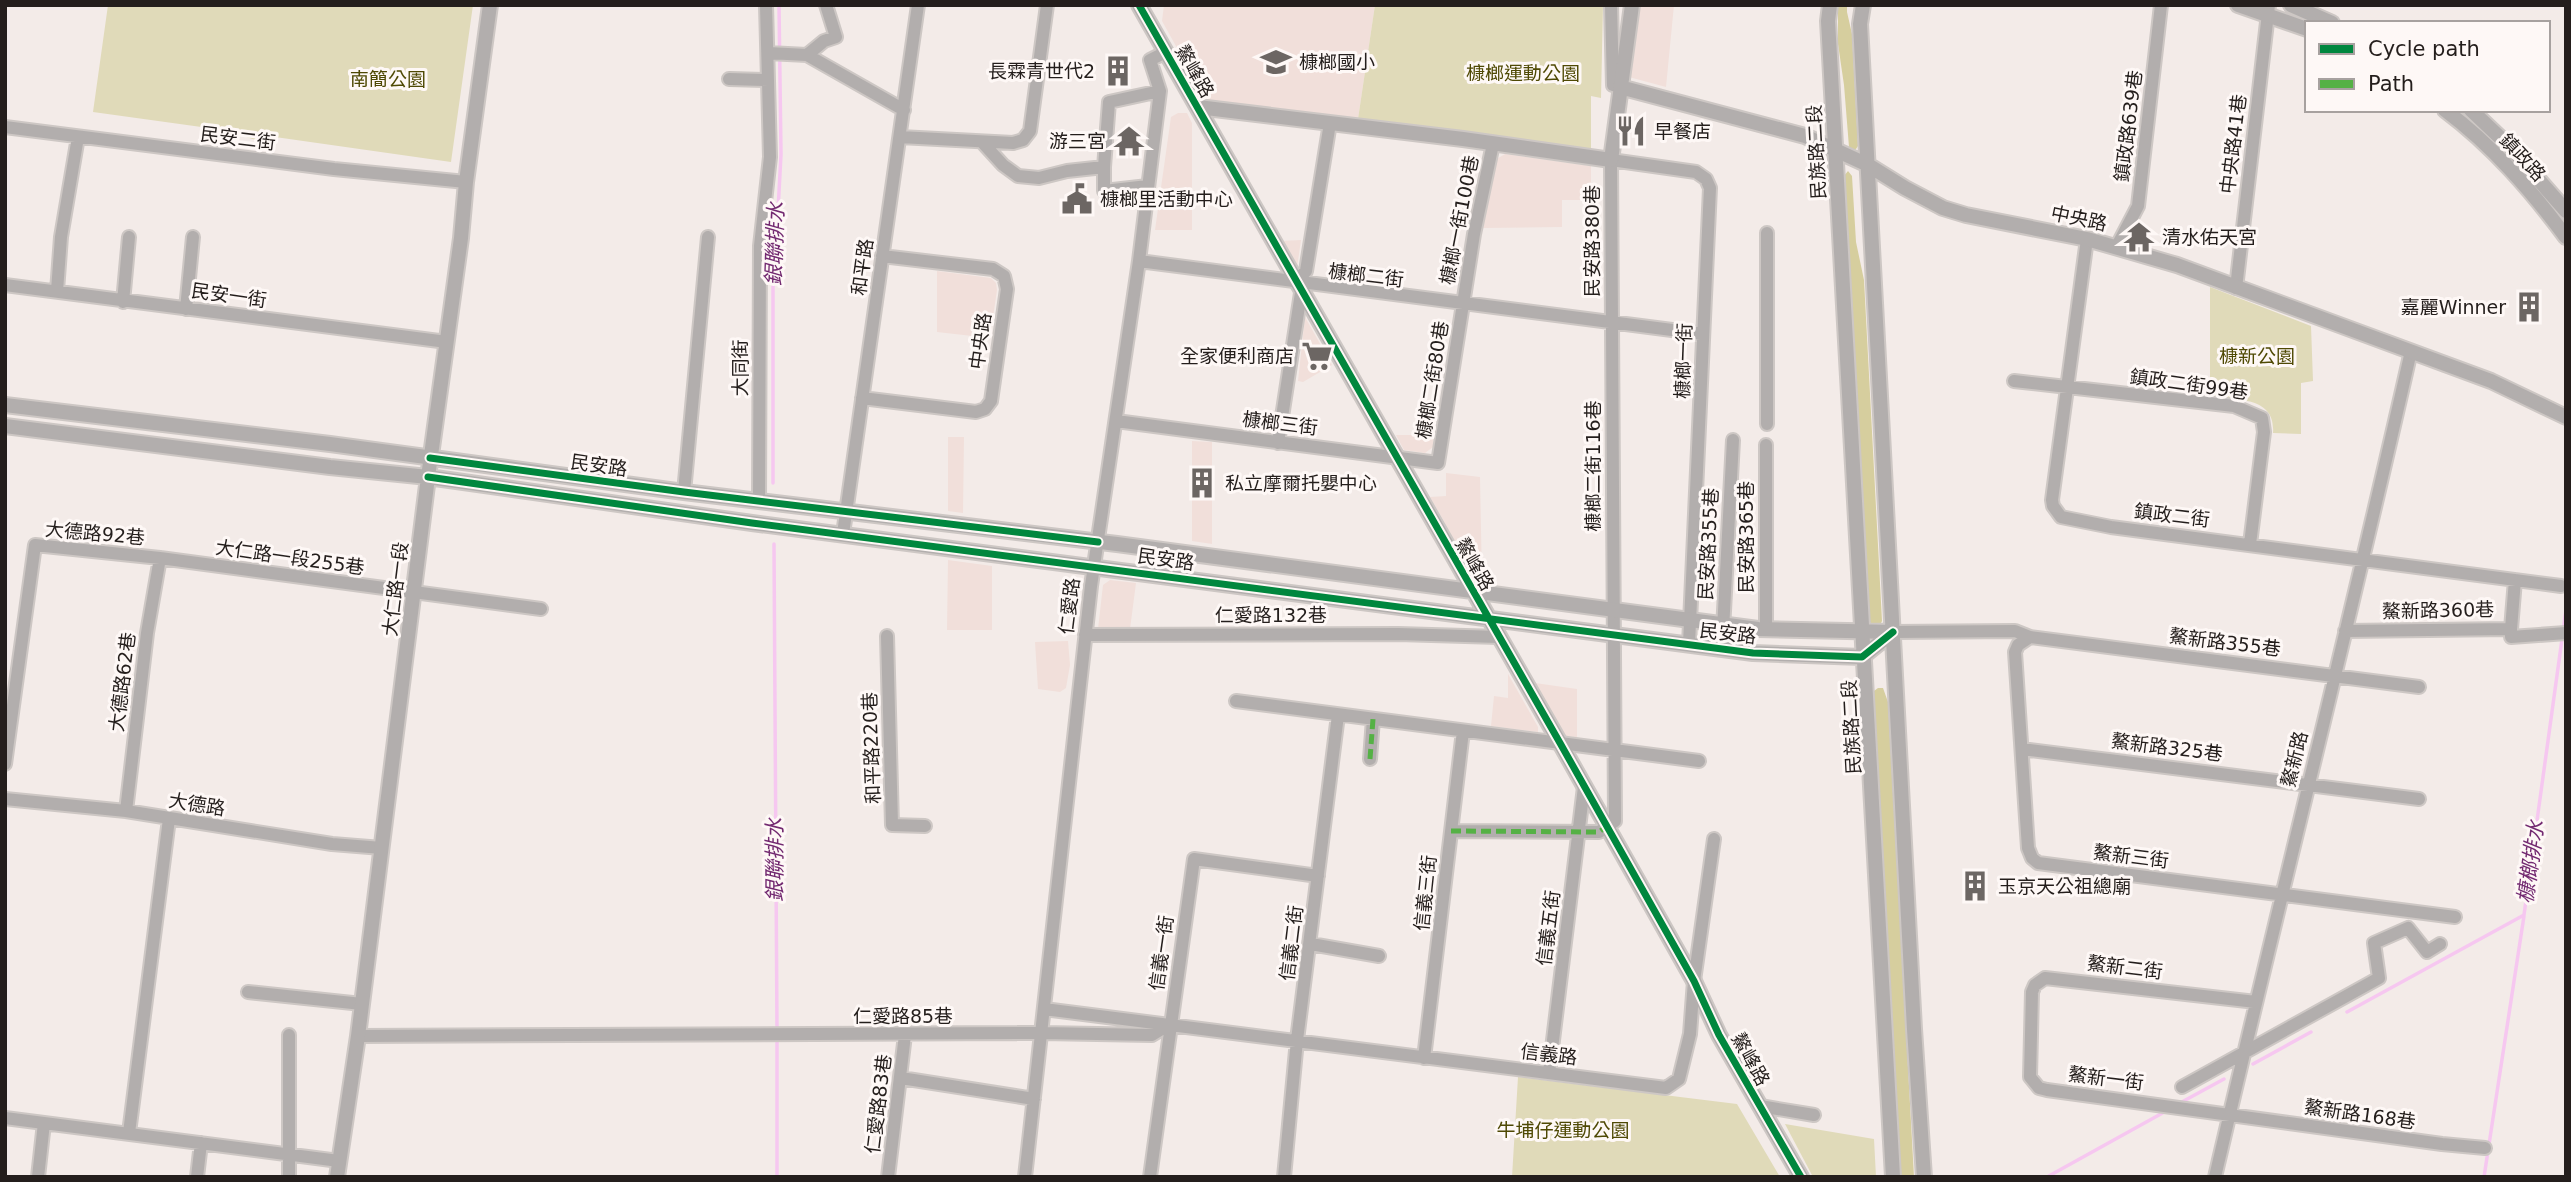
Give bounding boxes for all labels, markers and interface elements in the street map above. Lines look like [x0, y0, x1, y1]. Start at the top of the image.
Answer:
legend [2305, 21, 2550, 112]
text: Cycle path [2368, 37, 2480, 61]
street label: 鰲峰路 [1171, 41, 1219, 101]
school or university icon: 槺榔國小 [1259, 45, 1293, 79]
place label: 槺榔國小 [1299, 51, 1375, 73]
building icon: 長霖青世代2 [1101, 54, 1135, 88]
place label: 長霖青世代2 [988, 60, 1095, 82]
park label: 槺榔運動公園 [1466, 62, 1580, 84]
park label: 南簡公園 [350, 68, 426, 90]
street label: 鎮政路639巷 [2110, 69, 2146, 183]
text: Path [2368, 72, 2414, 96]
street label: 中央路41巷 [2216, 93, 2250, 195]
street label: 民族路二段 [1803, 104, 1829, 200]
restaurant icon: 早餐店 [1614, 114, 1648, 148]
place label: 早餐店 [1654, 120, 1711, 142]
street label: 民安二街 [199, 122, 277, 154]
temple icon: 游三宮 [1112, 124, 1146, 158]
street label: 鎮政路 [2496, 129, 2550, 185]
place label: 游三宮 [1049, 130, 1106, 152]
street label: 槺榔一街100巷 [1436, 153, 1482, 287]
public building icon: 槺榔里活動中心 [1060, 182, 1094, 216]
street label: 民安路380巷 [1581, 185, 1603, 297]
place label: 槺榔里活動中心 [1100, 188, 1233, 210]
water label: 銀聯排水 [762, 201, 788, 286]
street label: 中央路 [2049, 201, 2109, 235]
temple icon: 清水佑天宮 [2122, 220, 2156, 254]
place label: 清水佑天宮 [2162, 226, 2257, 248]
street label: 和平路 [847, 237, 877, 297]
street label: 槺榔二街 [1327, 259, 1405, 291]
street label: 民安一街 [190, 279, 268, 311]
building icon: 嘉麗Winner [2512, 290, 2546, 324]
place label: 嘉麗Winner [2401, 296, 2506, 318]
street label: 中央路 [965, 311, 995, 371]
street label: 槺榔二街80巷 [1412, 319, 1452, 441]
street label: 槺榔一街 [1671, 323, 1695, 399]
street label: 大同街 [729, 339, 751, 397]
supermarket icon: 全家便利商店 [1300, 339, 1334, 373]
place label: 全家便利商店 [1180, 345, 1294, 367]
park label: 槺新公園 [2219, 345, 2295, 367]
street label: 鎮政二街99巷 [2128, 365, 2250, 403]
street label: 槺榔二街116巷 [1582, 400, 1604, 532]
street label: 槺榔三街 [1241, 407, 1319, 439]
street label: 民安路 [569, 450, 629, 480]
building icon: 私立摩爾托嬰中心 [1185, 466, 1219, 500]
place label: 私立摩爾托嬰中心 [1225, 472, 1377, 494]
street label: 民安路365巷 [1735, 481, 1757, 593]
street label: 民安路355巷 [1694, 487, 1722, 601]
street label: 鎮政二街 [2133, 499, 2211, 531]
street label: 大德路92巷 [44, 518, 146, 548]
street label: 鰲峰路 [1451, 534, 1499, 594]
street label: 大仁路一段255巷 [214, 536, 366, 578]
street label: 大仁路一段 [378, 541, 412, 637]
street label: 民安路 [1136, 544, 1196, 574]
street label: 仁愛路 [1055, 576, 1083, 636]
street label: 鰲新路360巷 [2382, 598, 2494, 622]
street label: 仁愛路132巷 [1215, 604, 1327, 626]
street label: 民安路 [1698, 619, 1758, 647]
street label: 鰲新路355巷 [2168, 624, 2282, 660]
street label: 大德路62巷 [105, 631, 139, 733]
street label: 民族路二段 [1838, 679, 1864, 775]
street label: 和平路220巷 [858, 692, 884, 804]
street label: 鰲新路325巷 [2110, 729, 2224, 765]
street label: 鰲新路 [2276, 729, 2312, 789]
street label: 大德路 [167, 789, 227, 819]
water label: 銀聯排水 [763, 817, 787, 902]
water label: 槺榔排水 [2513, 818, 2549, 905]
street label: 鰲新三街 [2092, 840, 2170, 872]
street label: 信義三街 [1410, 854, 1440, 932]
building icon: 玉京天公祖總廟 [1958, 869, 1992, 903]
place label: 玉京天公祖總廟 [1998, 875, 2131, 897]
street label: 信義五街 [1532, 889, 1564, 967]
street label: 信義二街 [1275, 904, 1307, 982]
street label: 信義一街 [1145, 914, 1177, 992]
street label: 鰲新二街 [2086, 951, 2164, 983]
street label: 仁愛路85巷 [853, 1005, 953, 1027]
street label: 鰲峰路 [1728, 1029, 1774, 1089]
street label: 信義路 [1519, 1040, 1579, 1068]
street label: 仁愛路83巷 [861, 1053, 895, 1155]
street label: 鰲新一街 [2067, 1062, 2145, 1094]
street label: 鰲新路168巷 [2303, 1095, 2417, 1133]
park label: 牛埔仔運動公園 [1496, 1119, 1630, 1141]

